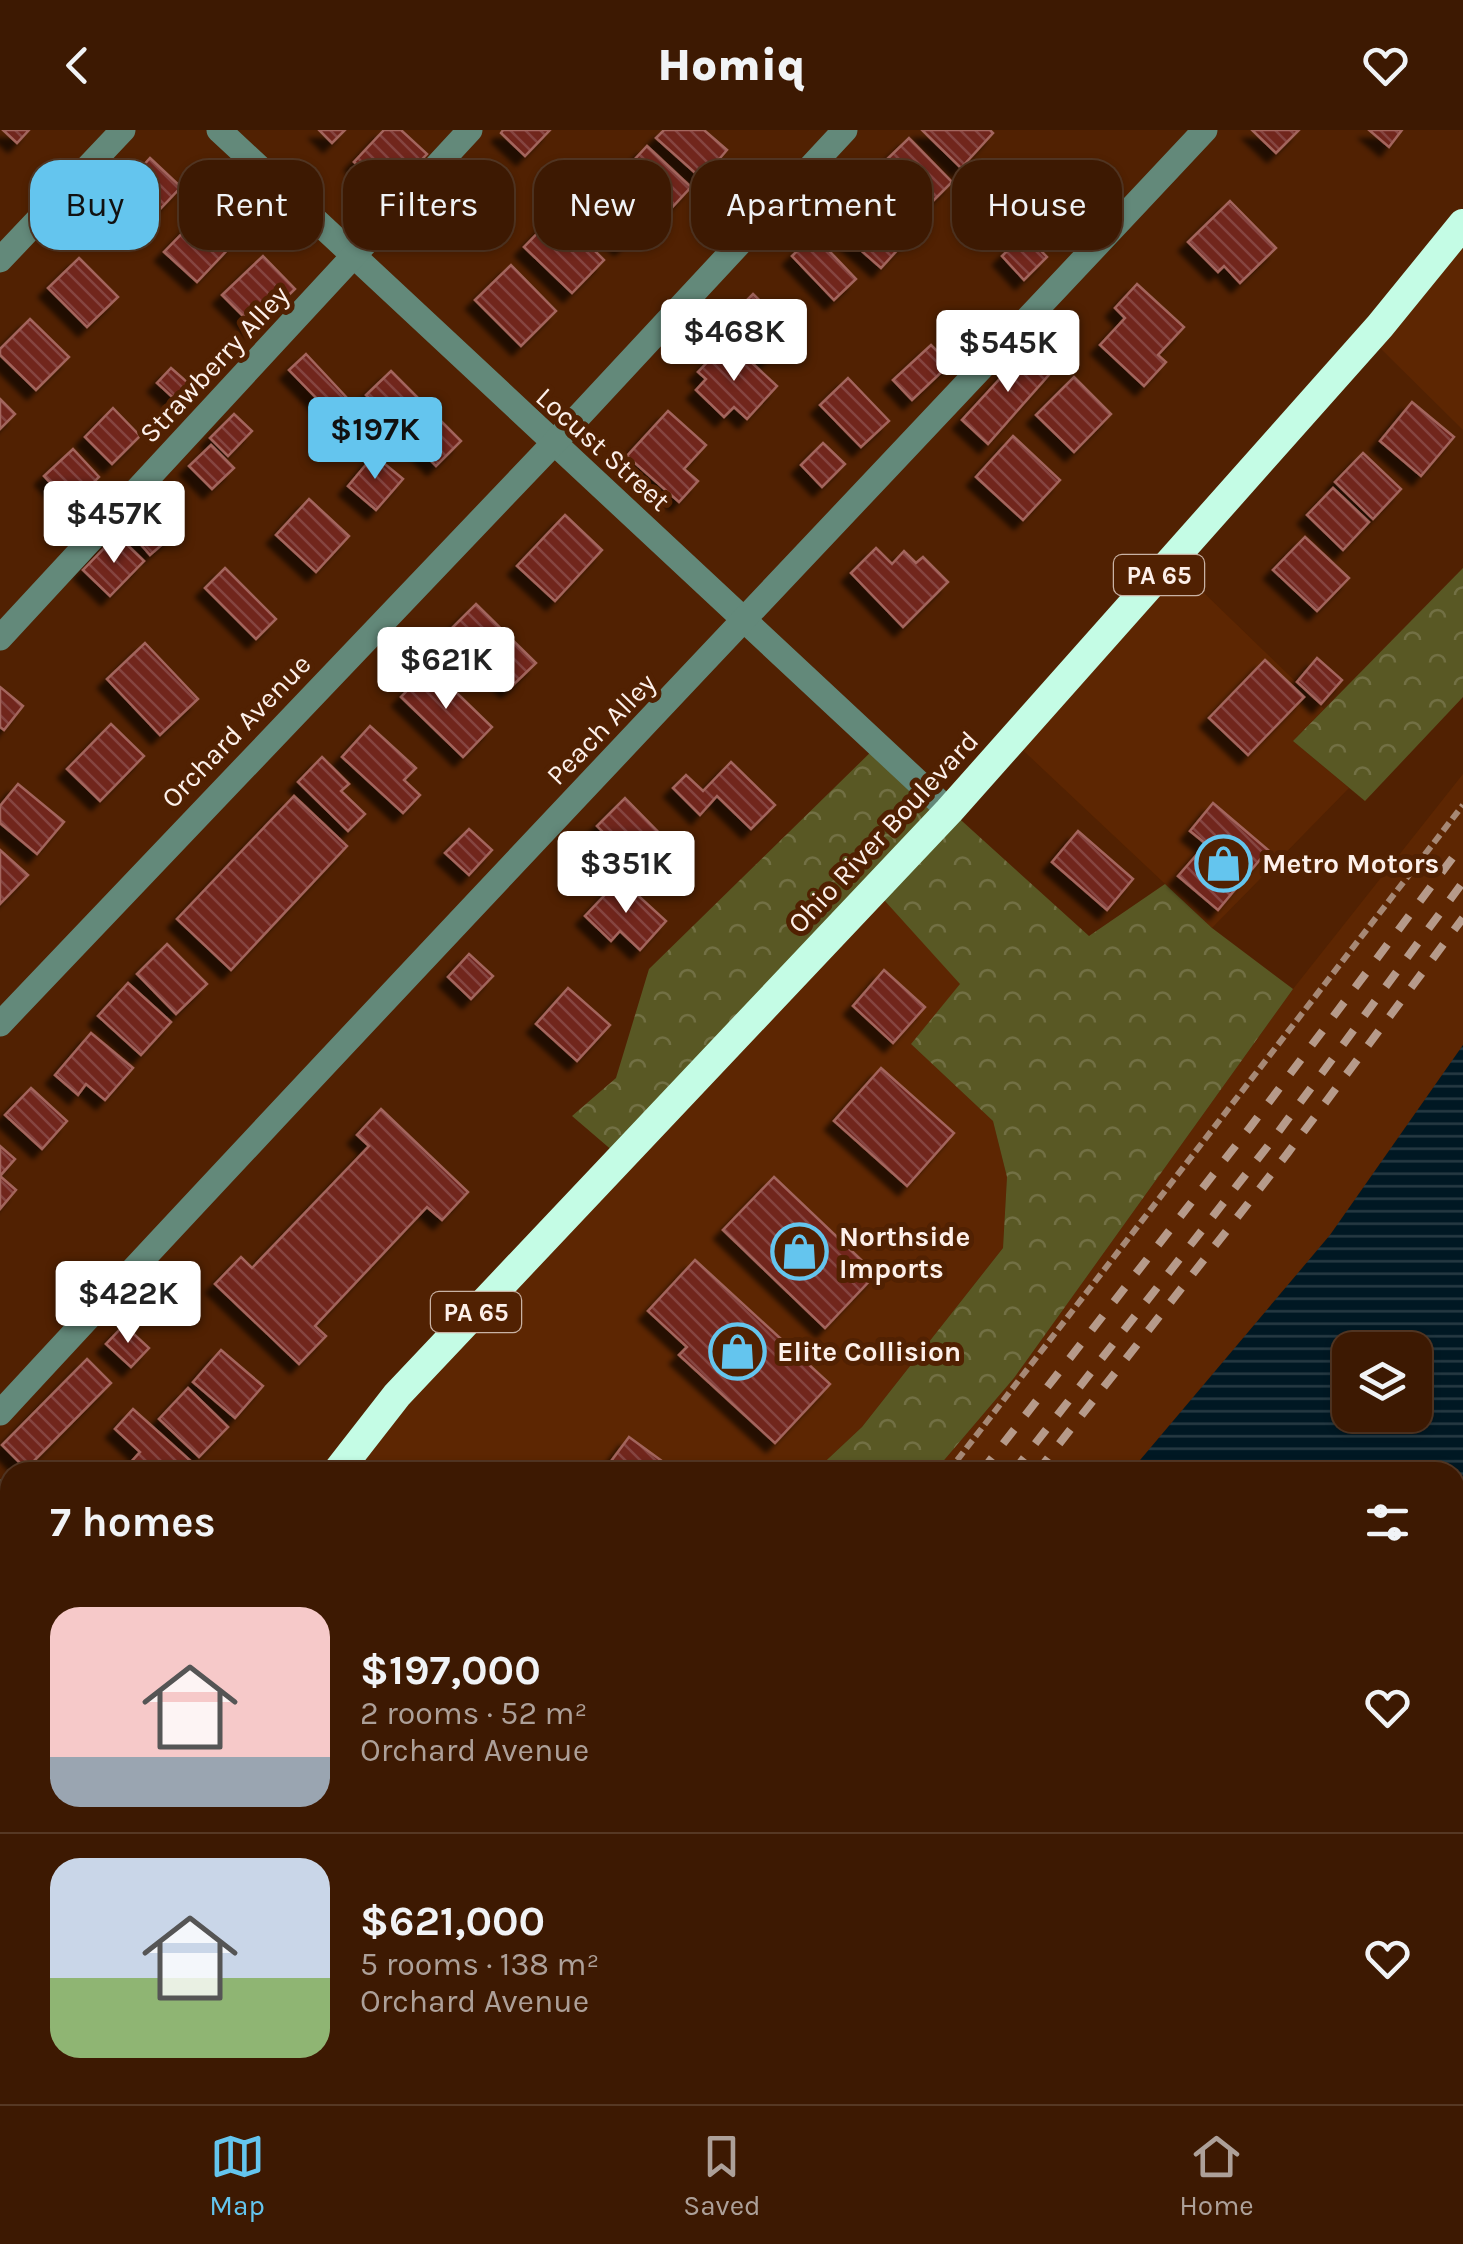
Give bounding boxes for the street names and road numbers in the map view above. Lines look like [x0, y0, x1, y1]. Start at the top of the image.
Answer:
street label: Strawberry Alley [133, 278, 295, 450]
street label: Locust Street [529, 380, 677, 518]
road number: PA 65 [1114, 555, 1204, 595]
street label: Orchard Avenue [155, 647, 317, 815]
street label: Peach Alley [540, 666, 662, 792]
street label: Ohio River Boulevard [781, 724, 985, 940]
road number: PA 65 [431, 1292, 521, 1332]

